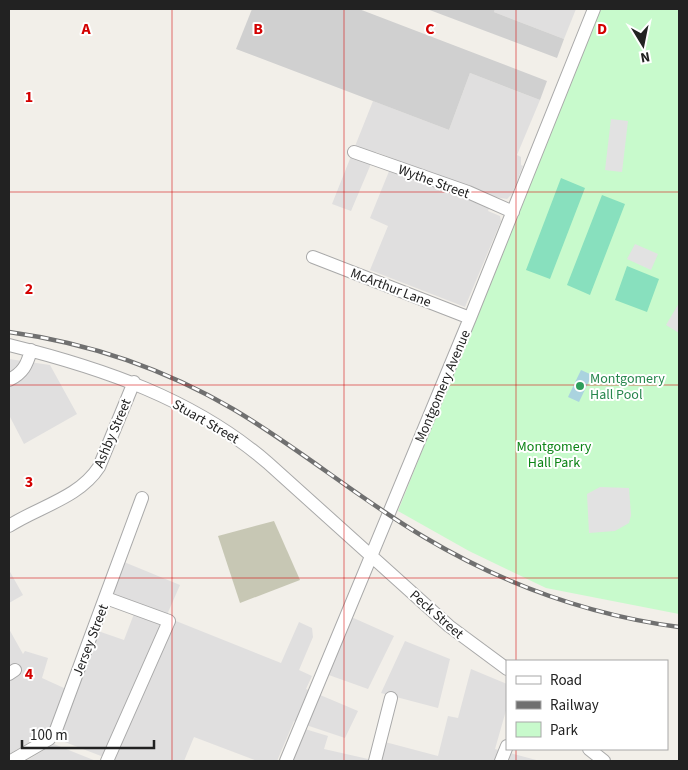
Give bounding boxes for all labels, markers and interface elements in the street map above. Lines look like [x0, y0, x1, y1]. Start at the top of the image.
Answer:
text: A [80, 18, 91, 40]
text: B [253, 18, 263, 40]
text: C [425, 18, 435, 40]
text: D [597, 18, 607, 40]
north arrow [618, 20, 668, 70]
text: N [639, 46, 651, 67]
text: 1 [25, 86, 33, 108]
street label: Wythe Street [395, 160, 472, 204]
street label: McArthur Lane [347, 263, 434, 313]
text: 2 [25, 278, 33, 300]
street label: Montgomery Avenue [410, 327, 476, 446]
place label: Montgomery Hall Pool [590, 369, 665, 405]
marker: Montgomery Hall Pool [574, 380, 586, 392]
street label: Ashby Street [89, 395, 137, 471]
street label: Stuart Street [168, 395, 243, 449]
park label: Montgomery Hall Park [517, 437, 592, 473]
text: 3 [25, 471, 33, 493]
street label: Peck Street [405, 586, 468, 644]
street label: Jersey Street [68, 601, 114, 679]
legend [506, 660, 668, 750]
text: 4 [25, 663, 34, 685]
text: Road [550, 670, 582, 691]
text: Railway [550, 695, 599, 716]
scale bar [22, 718, 155, 750]
text: Park [550, 720, 579, 741]
text: 100 m [30, 725, 68, 746]

